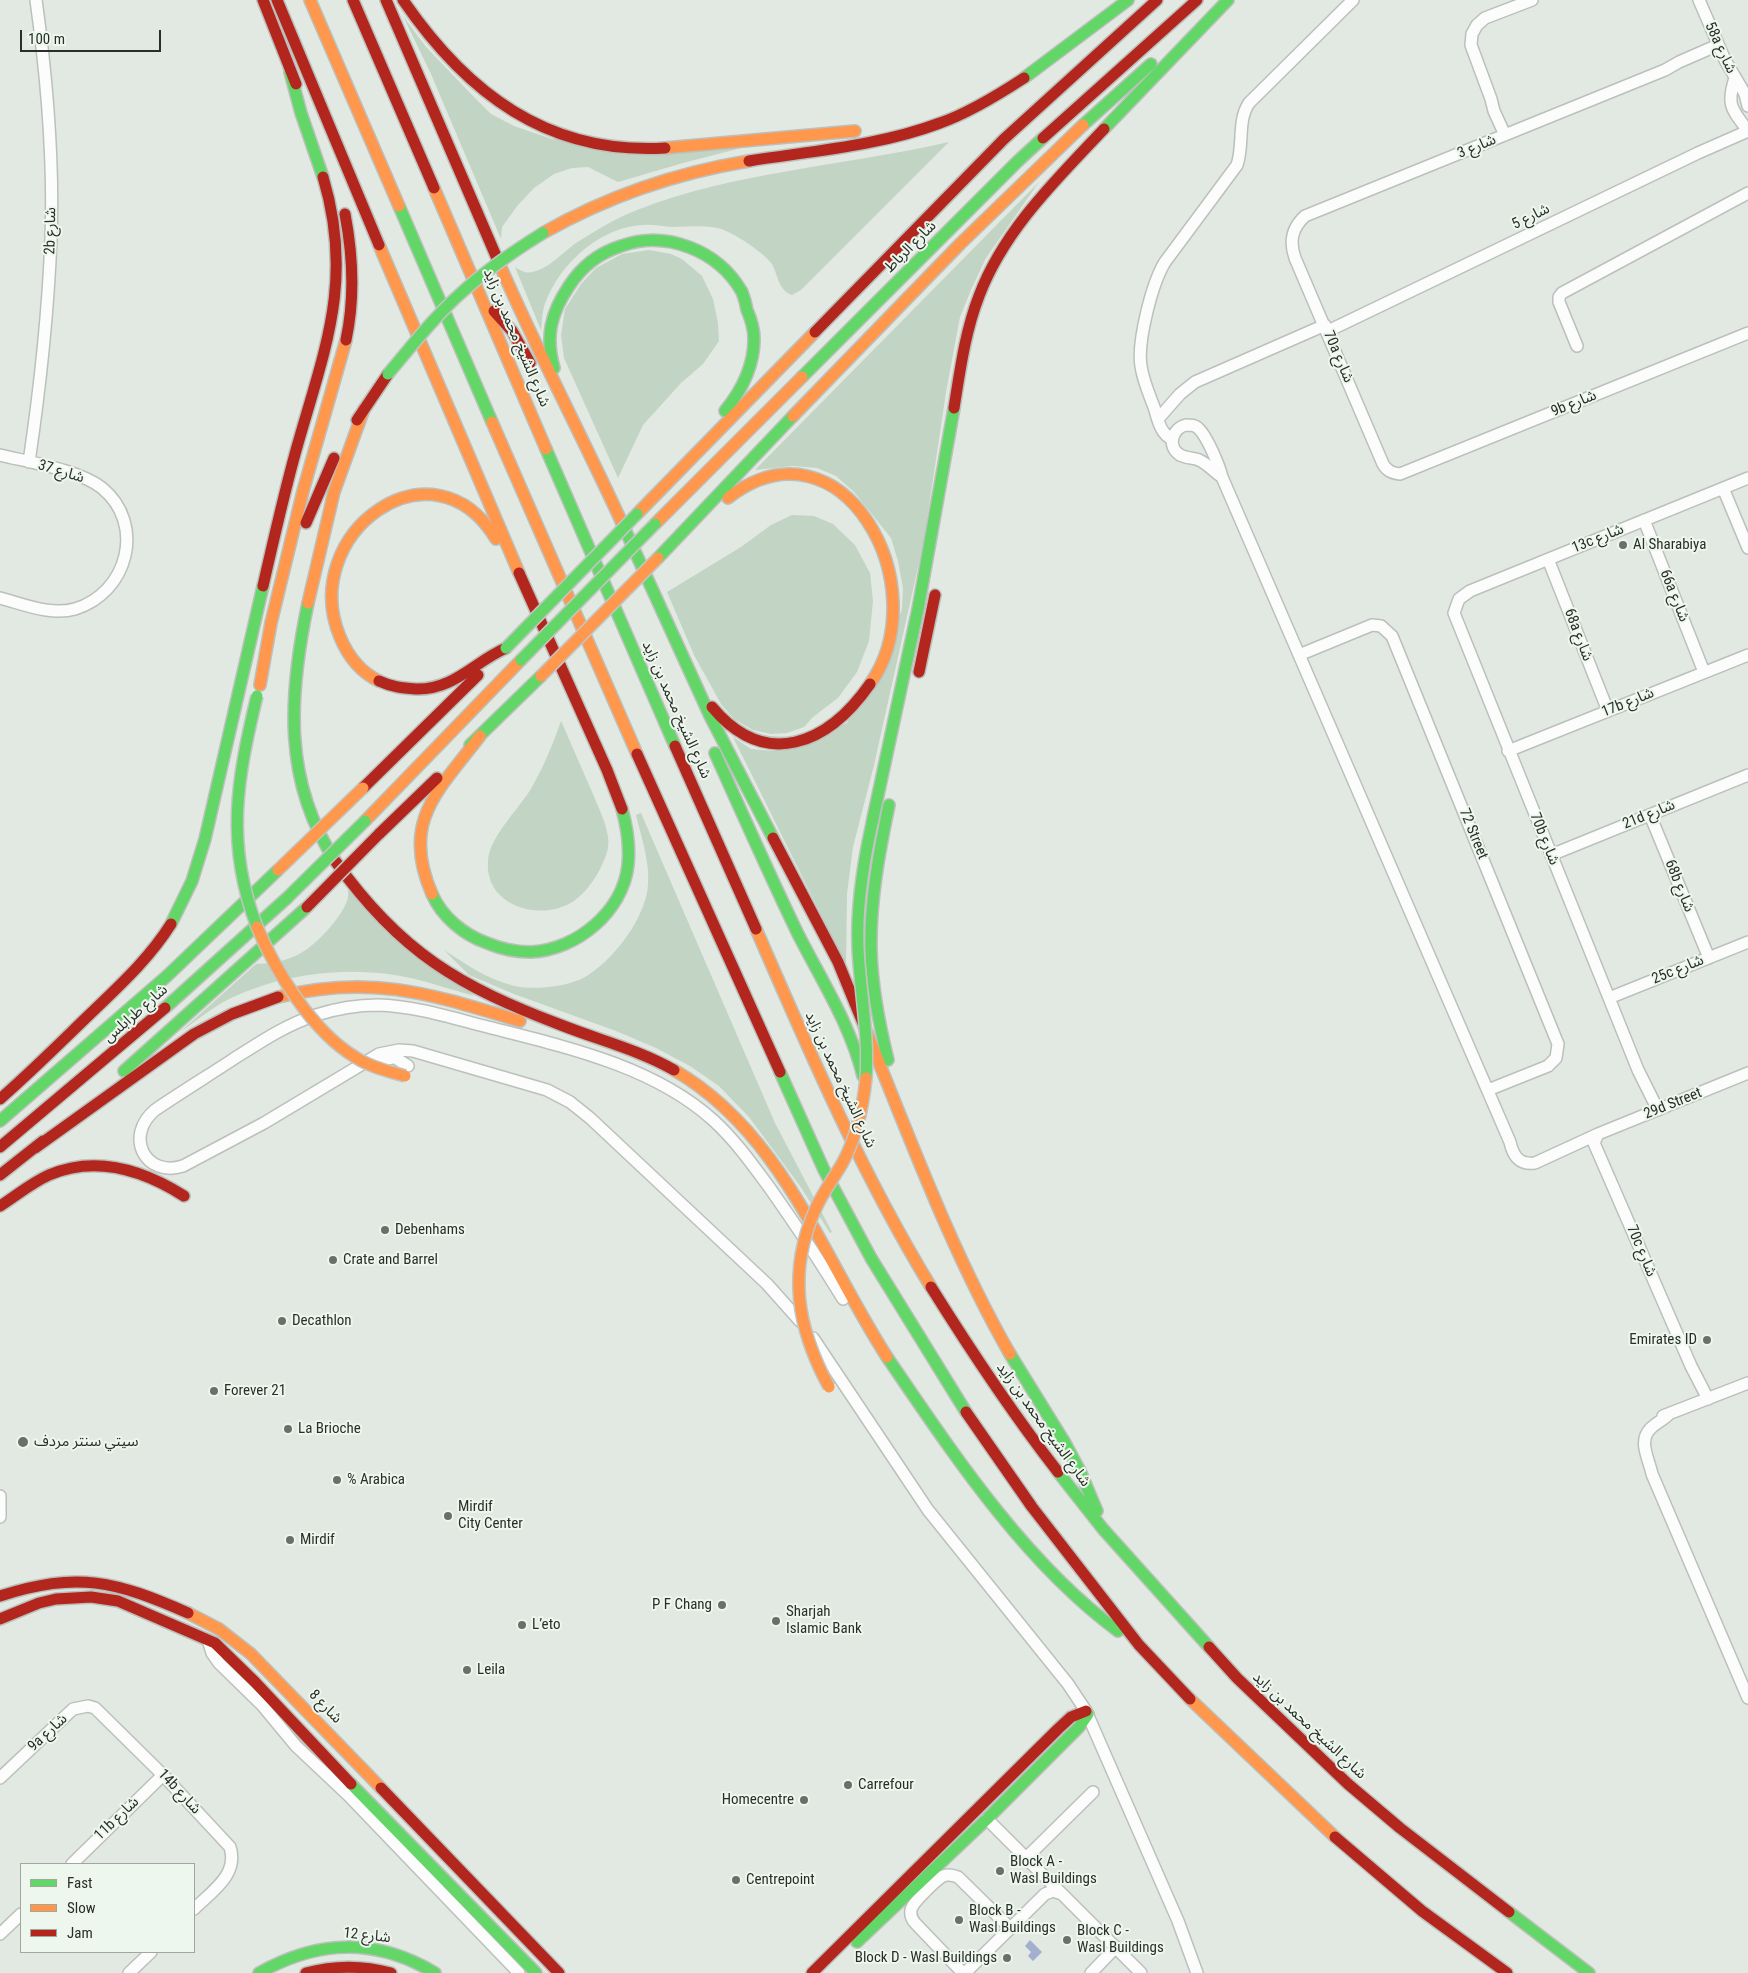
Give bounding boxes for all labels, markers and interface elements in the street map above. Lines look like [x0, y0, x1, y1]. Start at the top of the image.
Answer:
street label: 58a شارع [1700, 19, 1740, 77]
scale bar [22, 20, 164, 52]
text: 100 m [28, 30, 65, 48]
street label: شارع 3 [1455, 131, 1499, 163]
street label: شارع 5 [1509, 200, 1553, 234]
street label: 2b شارع [42, 207, 60, 255]
street label: شارع الرباط [881, 217, 941, 277]
street label: شارع الشيخ محمد بن زايد [479, 266, 553, 410]
street label: 70a شارع [1319, 328, 1357, 386]
street label: 9b شارع [1549, 387, 1599, 421]
street label: شارع 37 [36, 456, 86, 488]
street label: 13c شارع [1569, 520, 1627, 558]
place label: Al Sharabiya [1633, 536, 1706, 554]
marker: Al Sharabiya [1617, 539, 1629, 551]
street label: 66a شارع [1655, 567, 1693, 625]
street label: 68a شارع [1560, 606, 1596, 664]
street label: شارع الشيخ محمد بن زايد [638, 638, 714, 782]
street label: 17b شارع [1599, 684, 1657, 722]
street label: 21d شارع [1620, 796, 1678, 834]
street label: 72 Street [1455, 806, 1491, 862]
street label: 70b شارع [1525, 810, 1563, 868]
street label: 68b شارع [1660, 857, 1698, 915]
street label: 25c شارع [1649, 951, 1707, 989]
street label: شارع طرابلس [100, 981, 172, 1047]
street label: شارع الشيخ محمد بن زايد [800, 1009, 880, 1151]
street label: 29d Street [1641, 1084, 1705, 1124]
place label: Debenhams [395, 1221, 465, 1239]
street label: 70c شارع [1622, 1222, 1660, 1280]
marker: Debenhams [379, 1224, 391, 1236]
place label: Crate and Barrel [343, 1251, 438, 1269]
marker: Crate and Barrel [327, 1254, 339, 1266]
place label: Decathlon [292, 1312, 352, 1330]
marker: Decathlon [276, 1315, 288, 1327]
place label: Emirates ID [1629, 1331, 1697, 1349]
marker: Emirates ID [1701, 1334, 1713, 1346]
street label: شارع الشيخ محمد بن زايد [992, 1360, 1094, 1490]
place label: Forever 21 [224, 1382, 286, 1400]
marker: Forever 21 [208, 1385, 220, 1397]
place label: La Brioche [298, 1420, 361, 1438]
marker: La Brioche [282, 1423, 294, 1435]
place label: سيتي سنتر مردف [34, 1433, 139, 1451]
marker: سيتي سنتر مردف [16, 1435, 30, 1449]
place label: % Arabica [347, 1471, 405, 1489]
marker: % Arabica [331, 1474, 343, 1486]
place label: Mirdif City Center [458, 1498, 523, 1533]
marker: Mirdif City Center [442, 1510, 454, 1522]
place label: Mirdif [300, 1531, 335, 1549]
marker: Mirdif [284, 1534, 296, 1546]
place label: P F Chang [652, 1596, 712, 1614]
marker: P F Chang [716, 1599, 728, 1611]
place label: Sharjah Islamic Bank [786, 1603, 862, 1638]
marker: Sharjah Islamic Bank [770, 1615, 782, 1627]
place label: L’eto [532, 1616, 560, 1634]
marker: L’eto [516, 1619, 528, 1631]
place label: Leila [477, 1661, 505, 1679]
marker: Leila [461, 1664, 473, 1676]
street label: شارع الشيخ محمد بن زايد [1248, 1669, 1370, 1783]
street label: شارع 8 [305, 1686, 345, 1728]
street label: 9a شارع [25, 1710, 71, 1756]
street label: 14b شارع [154, 1766, 204, 1818]
place label: Carrefour [858, 1776, 914, 1794]
marker: Carrefour [842, 1779, 854, 1791]
place label: Homecentre [722, 1791, 794, 1809]
street label: 11b شارع [91, 1793, 143, 1845]
marker: Homecentre [798, 1794, 810, 1806]
place label: Block A - Wasl Buildings [1010, 1853, 1097, 1888]
legend [20, 1863, 195, 1953]
marker: Block A - Wasl Buildings [994, 1865, 1006, 1877]
place label: Centrepoint [746, 1871, 815, 1889]
text: Fast [67, 1874, 92, 1892]
marker: Centrepoint [730, 1874, 742, 1886]
text: Slow [67, 1899, 96, 1917]
place label: Block B - Wasl Buildings [969, 1902, 1056, 1937]
marker: Block B - Wasl Buildings [953, 1914, 965, 1926]
place label: Block C - Wasl Buildings [1077, 1922, 1164, 1957]
text: Jam [67, 1924, 93, 1942]
street label: شارع 12 [342, 1925, 392, 1947]
marker: Block C - Wasl Buildings [1061, 1934, 1073, 1946]
place label: Block D - Wasl Buildings [855, 1949, 997, 1967]
marker: Block D - Wasl Buildings [1001, 1952, 1013, 1964]

